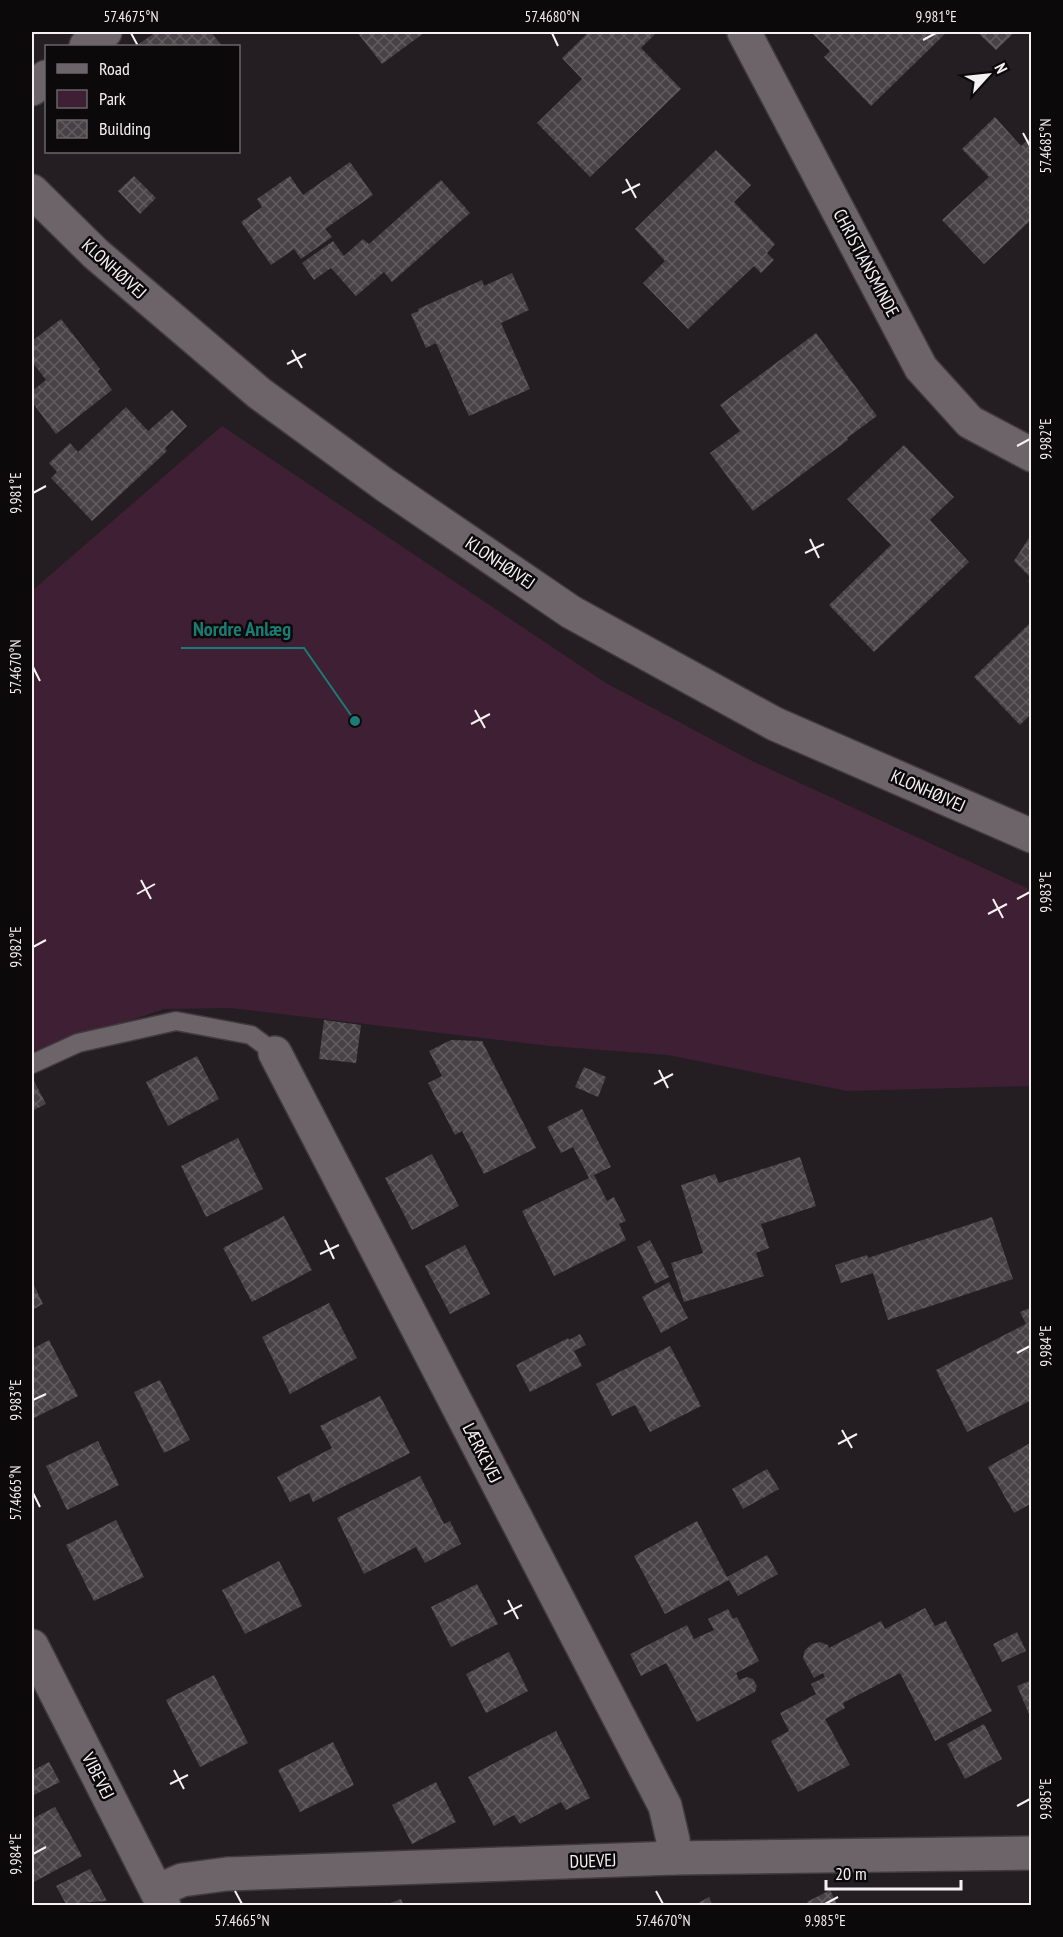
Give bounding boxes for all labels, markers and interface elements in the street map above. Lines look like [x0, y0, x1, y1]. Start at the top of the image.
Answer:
text: 57.4675°N [103, 7, 159, 26]
text: 57.4680°N [524, 7, 580, 26]
text: 9.981°E [915, 7, 957, 26]
legend [45, 45, 240, 153]
north arrow [958, 45, 1018, 105]
text: Road [99, 57, 130, 80]
text: N [990, 60, 1012, 77]
text: Park [99, 87, 126, 110]
text: Building [99, 117, 151, 140]
text: 57.4685°N [1036, 118, 1055, 174]
street label: CHRISTIANSMINDE [828, 205, 905, 321]
street label: KLONHØJVEJ [77, 234, 151, 304]
text: 9.982°E [1036, 418, 1055, 460]
text: 9.981°E [6, 472, 25, 514]
street label: KLONHØJVEJ [461, 531, 539, 594]
callout: Nordre Anlæg [181, 610, 304, 648]
text: Nordre Anlæg [193, 616, 291, 642]
text: 57.4670°N [6, 639, 25, 695]
street label: KLONHØJVEJ [887, 764, 969, 817]
text: 9.983°E [1036, 871, 1055, 913]
text: 9.982°E [6, 926, 25, 968]
text: 9.984°E [1036, 1325, 1055, 1367]
text: 9.983°E [6, 1379, 25, 1421]
street label: LÆRKEVEJ [458, 1419, 507, 1487]
text: 57.4665°N [6, 1465, 25, 1521]
street label: VIBEVEJ [77, 1748, 120, 1803]
text: 9.985°E [1036, 1778, 1055, 1820]
text: 9.984°E [6, 1833, 25, 1875]
street label: DUEVEJ [569, 1848, 617, 1873]
scale bar [826, 1853, 961, 1891]
text: 20 m [835, 1862, 867, 1885]
text: 57.4665°N [214, 1911, 270, 1930]
text: 57.4670°N [635, 1911, 691, 1930]
text: 9.985°E [804, 1911, 846, 1930]

